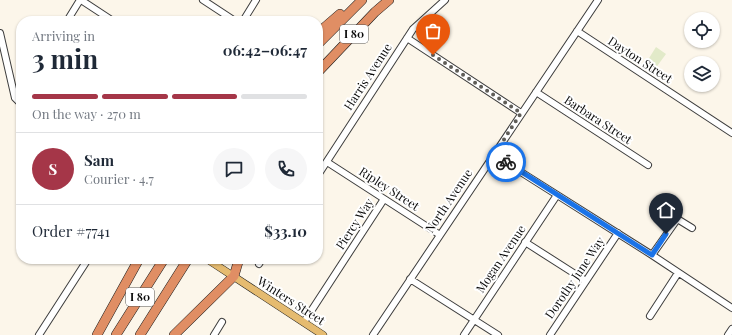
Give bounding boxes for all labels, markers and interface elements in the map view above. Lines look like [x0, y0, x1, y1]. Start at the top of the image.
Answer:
map controls [684, 12, 720, 92]
button: locate [684, 12, 720, 48]
pin [416, 14, 450, 55]
icon: bag [422, 20, 444, 42]
road number: I 80 [340, 25, 368, 43]
text: Arriving in [32, 27, 95, 44]
street label: Dayton Street [605, 32, 676, 86]
text: 06:42–06:47 [223, 40, 307, 60]
street label: Harris Avenue [340, 40, 395, 113]
text: 3 min [32, 41, 98, 76]
button: layers [684, 56, 720, 92]
street label: Barbara Street [562, 91, 636, 147]
text: On the way · 270 m [32, 105, 141, 122]
courier [486, 142, 526, 182]
button: chat [213, 148, 255, 190]
button: phone [265, 148, 307, 190]
text: Sam [84, 150, 114, 170]
icon: bike [495, 151, 517, 173]
text: S [49, 159, 57, 179]
street label: Ripley Street [356, 163, 423, 214]
street label: North Avenue [421, 165, 475, 235]
text: Courier · 4.7 [84, 170, 154, 187]
pin [649, 193, 683, 234]
street label: Piercy Way [332, 195, 377, 252]
icon: home [655, 199, 677, 221]
text: Order #7741 [32, 221, 110, 241]
text: $33.10 [264, 221, 307, 241]
street label: Mogan Avenue [472, 221, 529, 295]
street label: Dorothy June Way [541, 233, 608, 322]
street label: Winters Street [254, 272, 329, 328]
road number: I 80 [126, 288, 154, 306]

